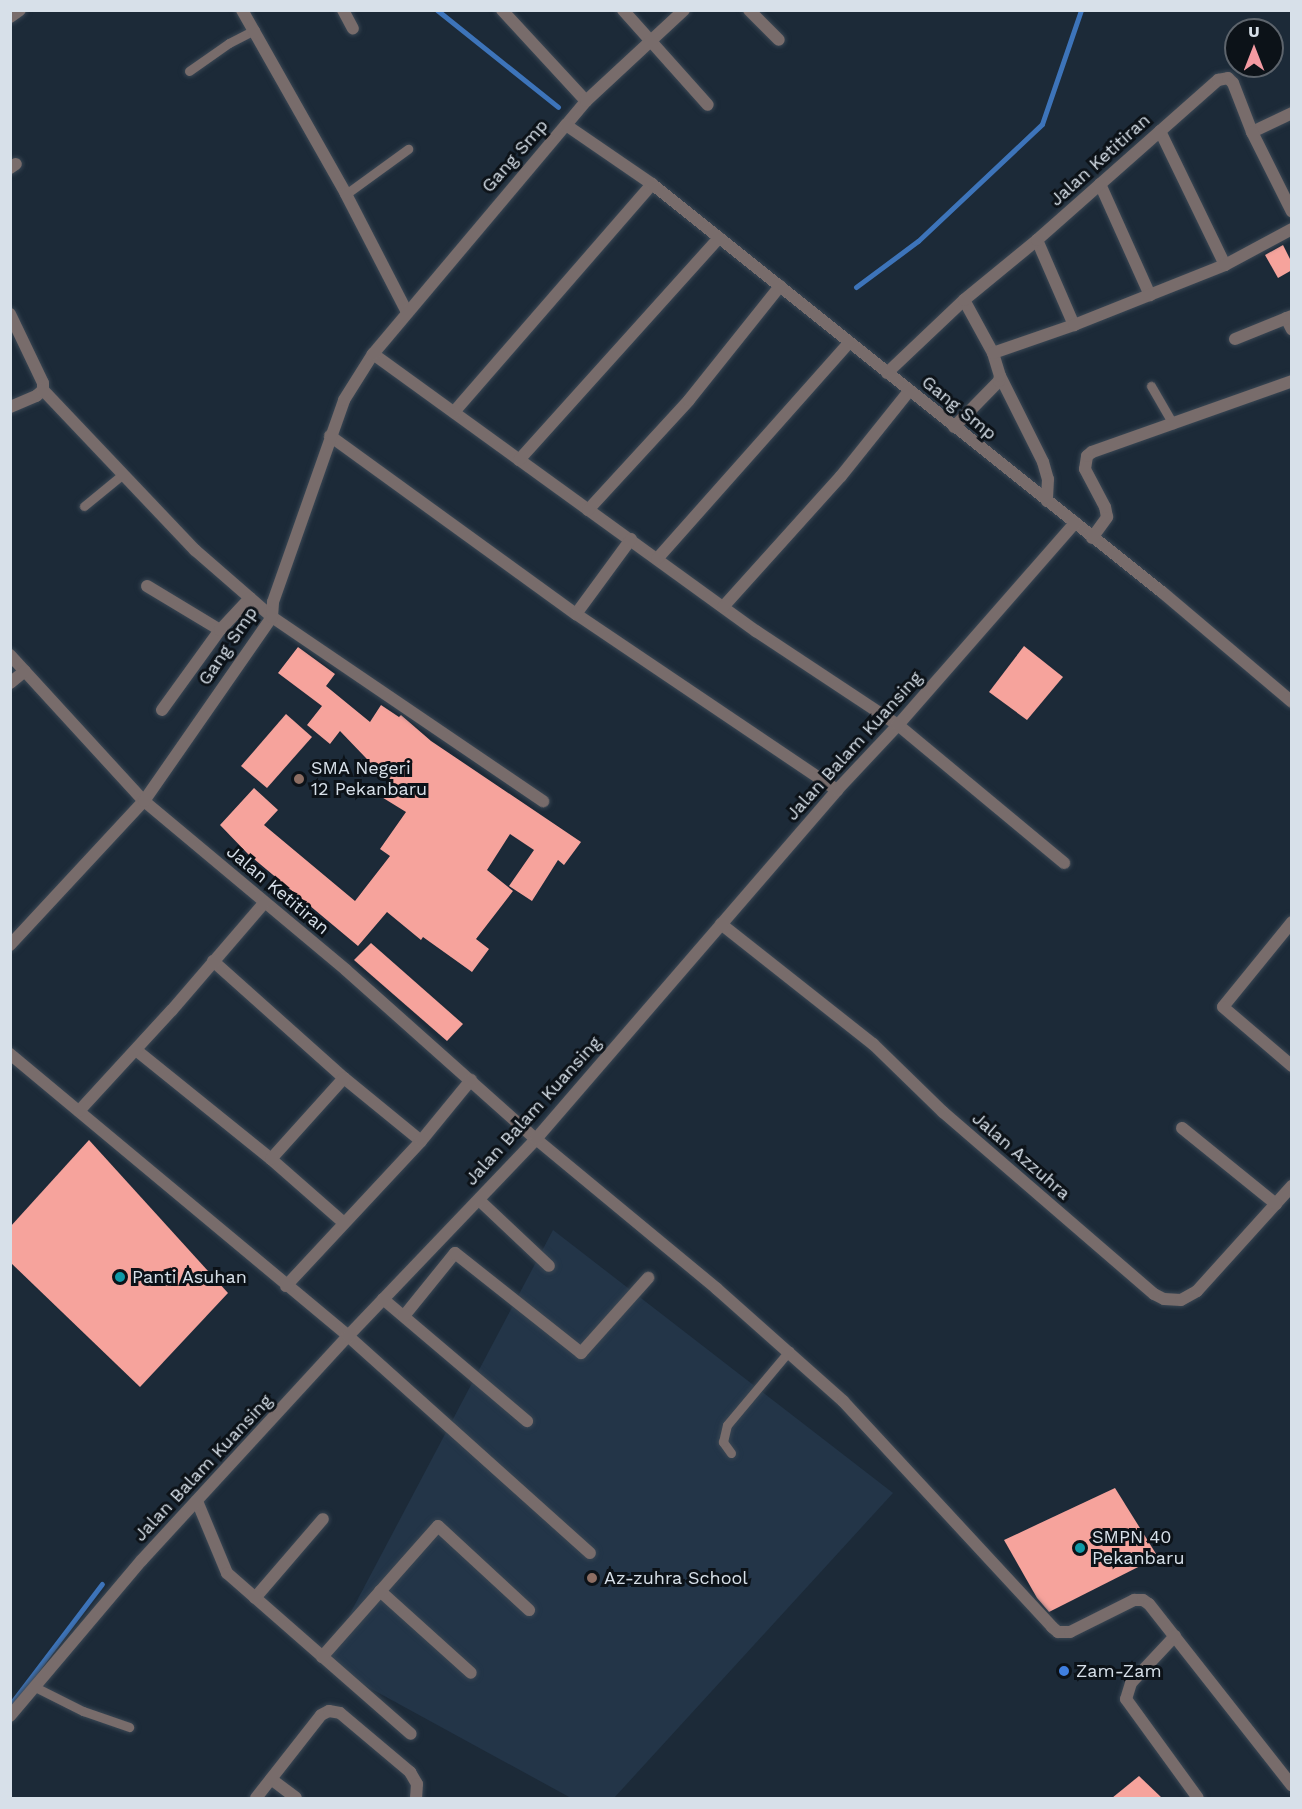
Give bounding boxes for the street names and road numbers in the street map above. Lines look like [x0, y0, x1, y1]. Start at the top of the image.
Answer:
street label: Jalan Ketitiran [1045, 109, 1155, 211]
street label: Gang Smp [477, 115, 553, 197]
street label: Gang Smp [917, 371, 1001, 445]
street label: Gang Smp [194, 603, 262, 689]
street label: Jalan Balam Kuansing [781, 667, 927, 825]
street label: Jalan Ketitiran [222, 841, 334, 939]
street label: Jalan Balam Kuansing [460, 1032, 606, 1190]
street label: Jalan Azzuhra [967, 1107, 1075, 1205]
street label: Jalan Balam Kuansing [129, 1390, 277, 1546]

